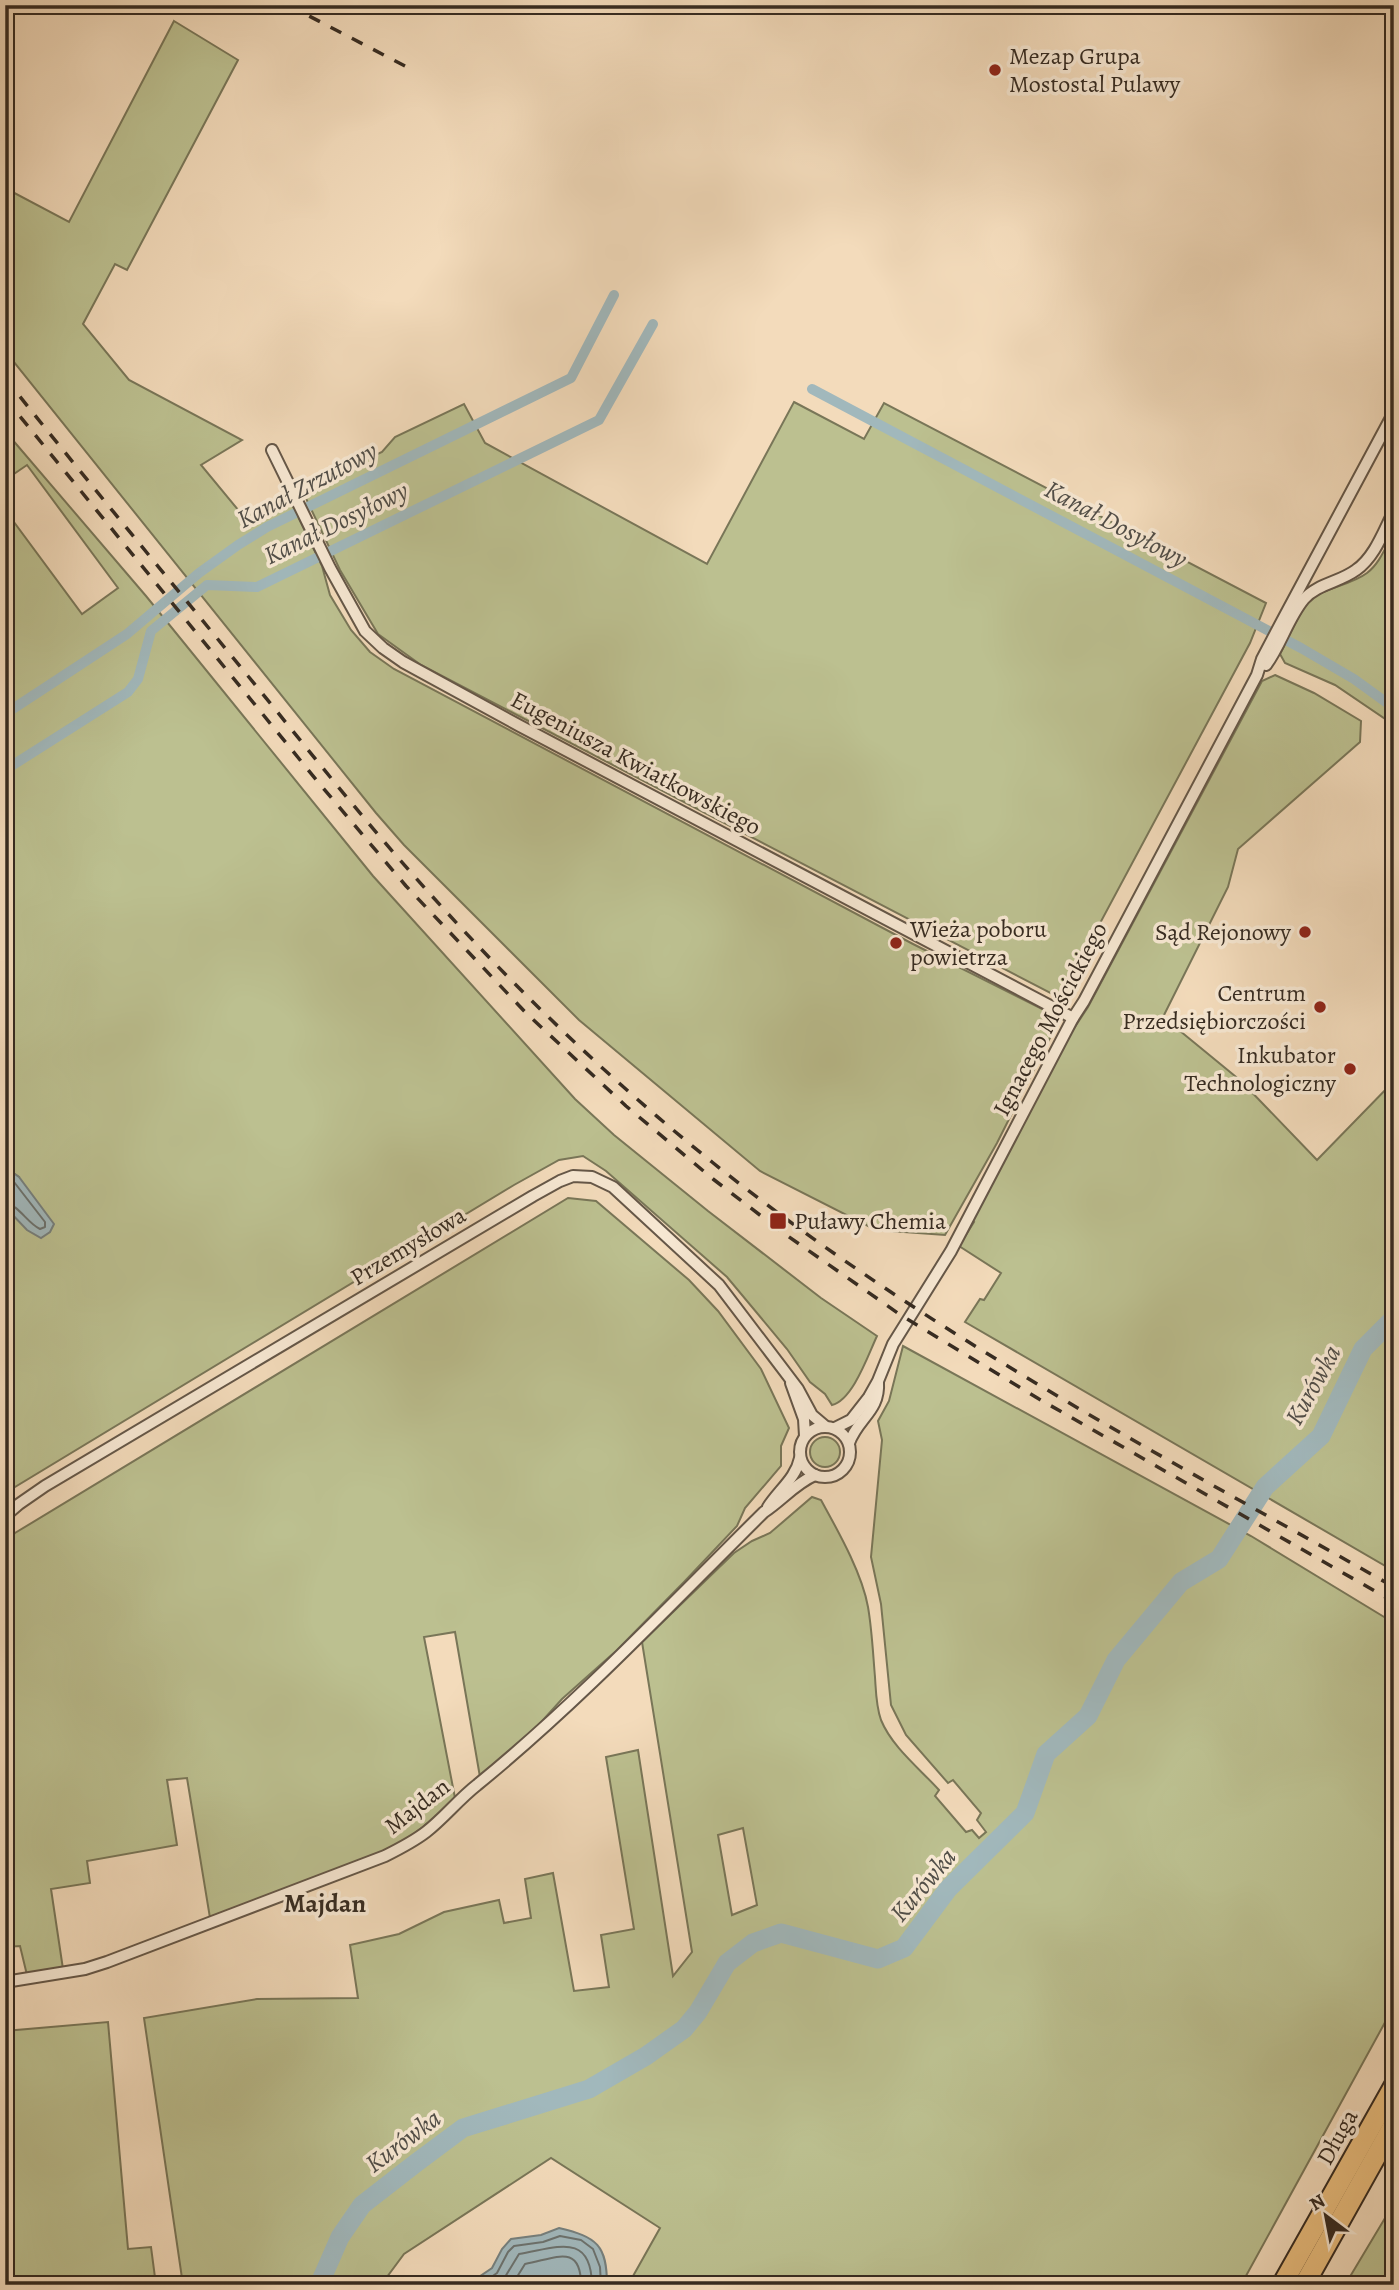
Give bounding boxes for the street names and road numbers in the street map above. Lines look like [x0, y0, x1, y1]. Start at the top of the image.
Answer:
street label: Eugeniusza Kwiatkowskiego [505, 683, 767, 843]
street label: Ignacego Mościckiego [985, 916, 1115, 1122]
street label: Przemysłowa [344, 1198, 472, 1293]
street label: Majdan [378, 1770, 456, 1842]
street label: Długa [1309, 2103, 1366, 2171]

